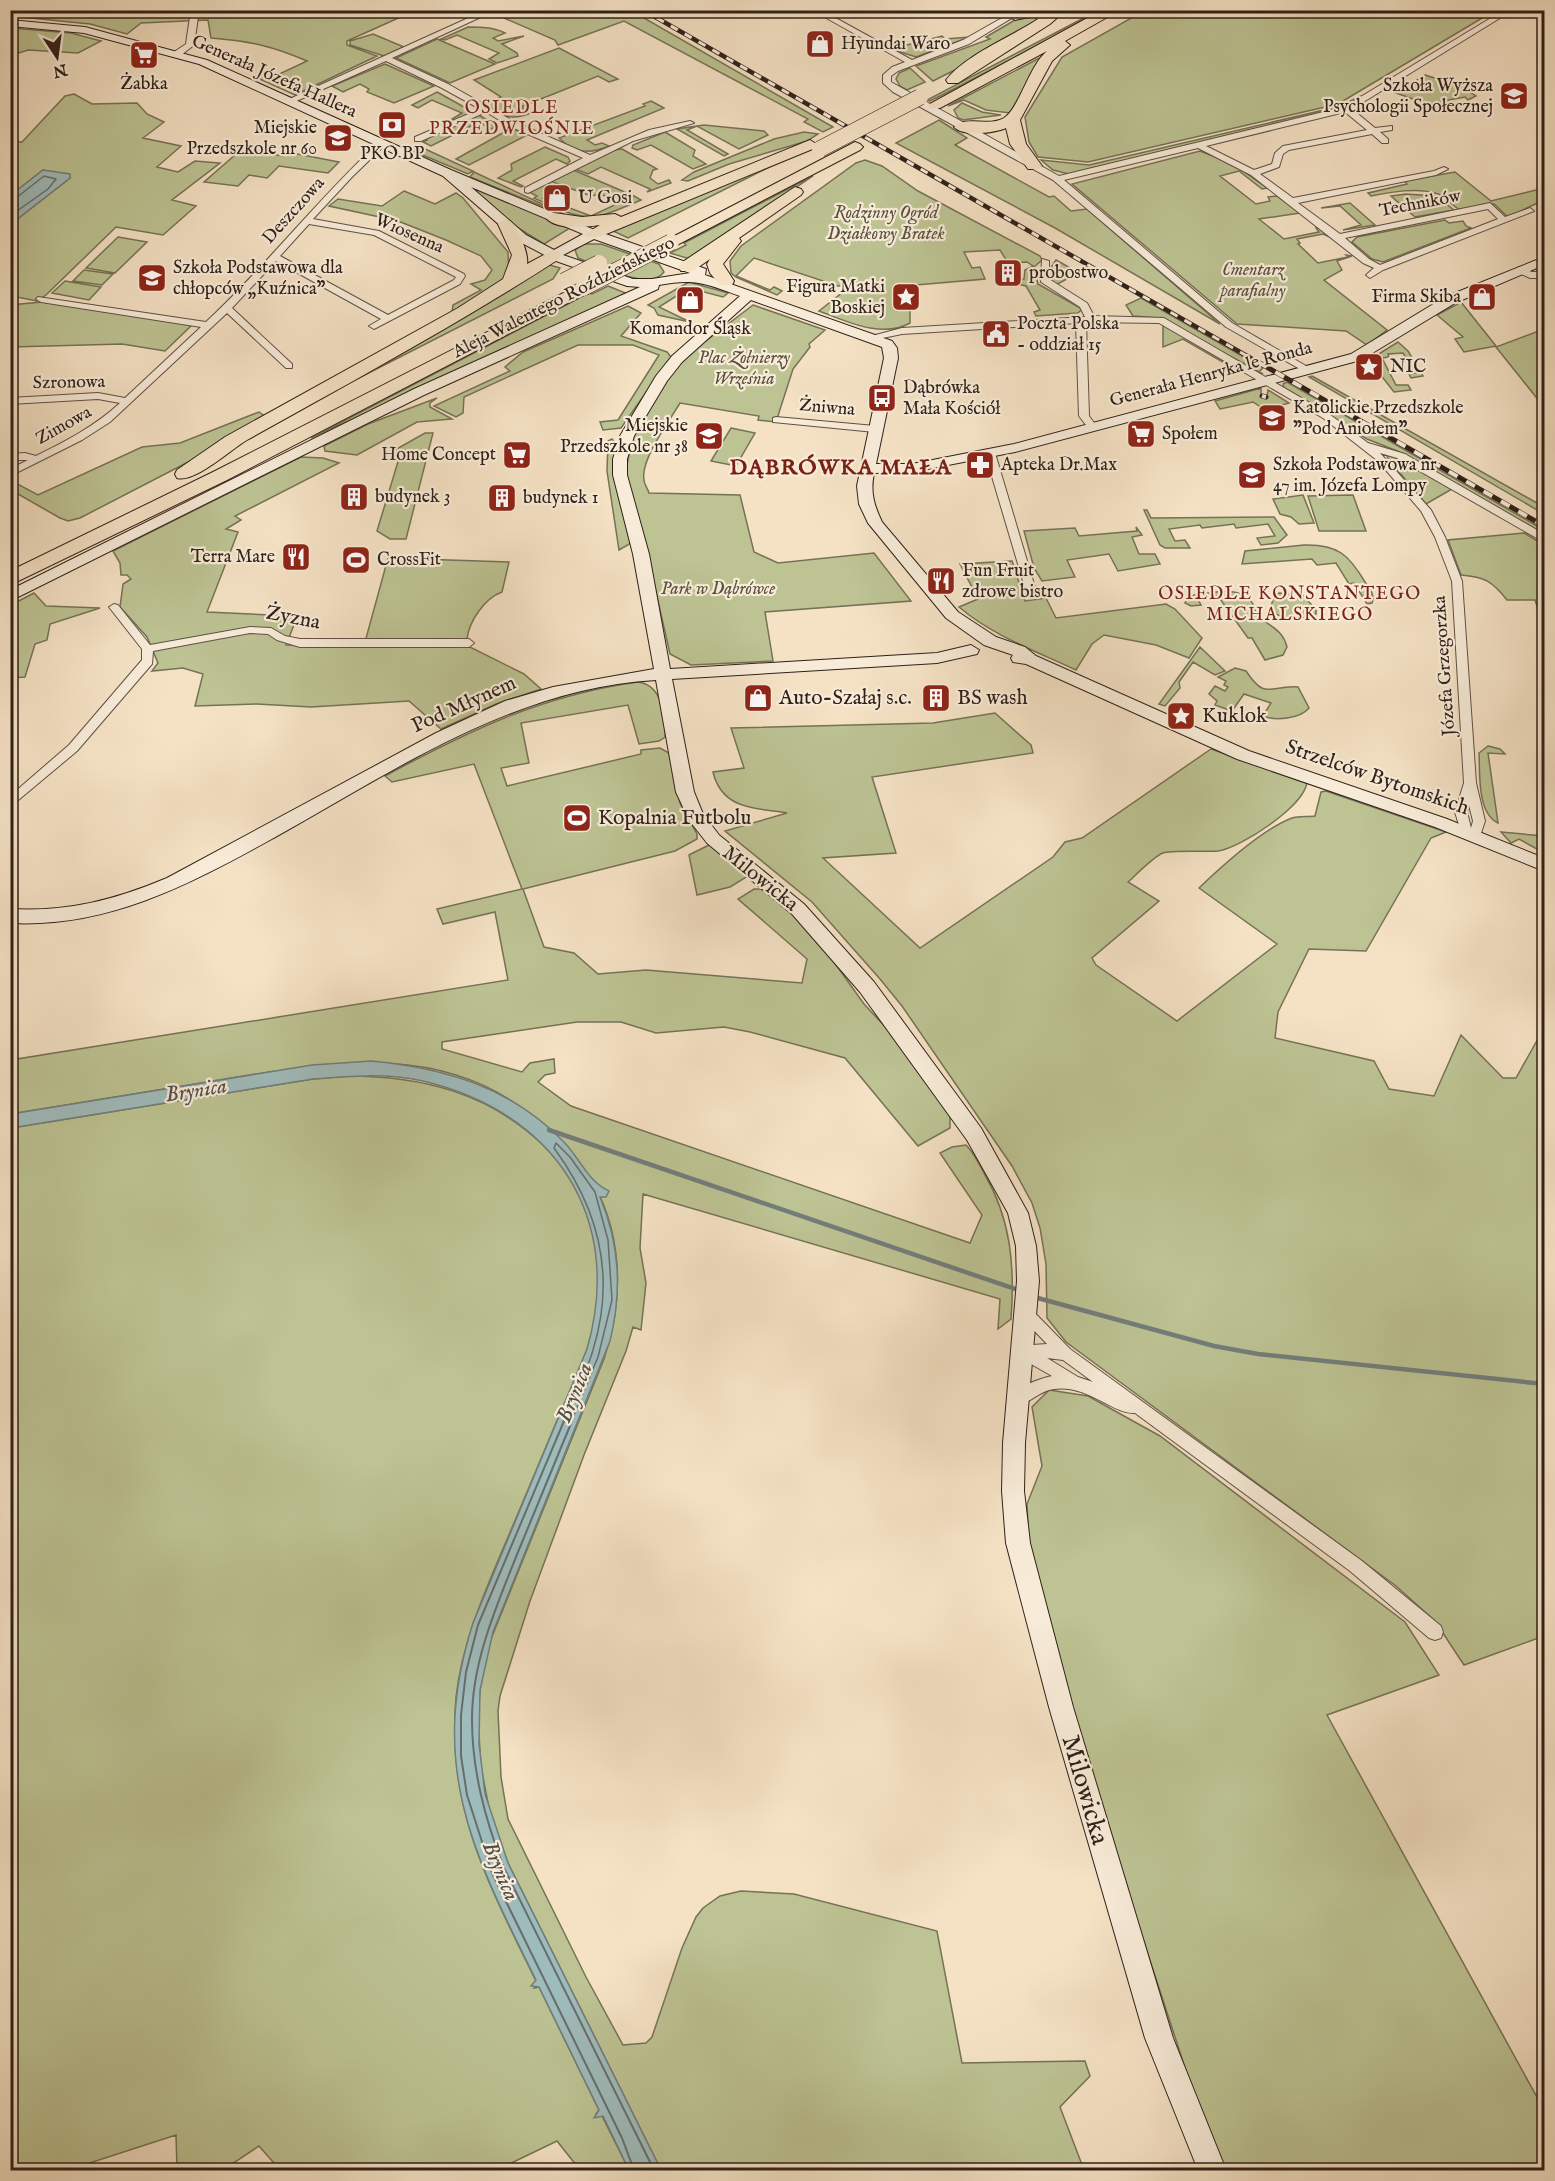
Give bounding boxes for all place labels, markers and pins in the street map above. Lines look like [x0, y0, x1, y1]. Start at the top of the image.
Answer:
shop icon: Hyundai Waro [804, 28, 836, 60]
place label: Hyundai Waro [841, 33, 950, 56]
supermarket icon: Żabka [128, 39, 160, 71]
place label: Żabka [120, 72, 168, 96]
place label: Szkoła Wyższa Psychologii Społecznej [1323, 75, 1493, 119]
school or university icon: Szkoła Wyższa Psychologii Społecznej [1498, 80, 1530, 112]
bank icon: PKO BP [376, 109, 408, 141]
place label: Miejskie Przedszkole nr 60 [186, 117, 317, 161]
school or university icon: Miejskie Przedszkole nr 60 [322, 122, 354, 154]
place label: PKO BP [360, 143, 424, 166]
shop icon: U Gosi [541, 182, 573, 214]
place label: U Gosi [578, 187, 633, 210]
place label: Szkoła Podstawowa dla chłopców „Kuźnica” [173, 257, 343, 301]
building icon: probostwo [992, 257, 1024, 289]
school or university icon: Szkoła Podstawowa dla chłopców „Kuźnica” [136, 262, 168, 294]
place label: probostwo [1029, 262, 1109, 285]
place label: Figura Matki Boskiej [786, 276, 885, 320]
place icon: Figura Matki Boskiej [890, 281, 922, 313]
shop icon: Firma Skiba [1466, 281, 1498, 313]
shop icon: Komandor Śląsk [674, 284, 706, 316]
place label: Firma Skiba [1372, 286, 1461, 309]
place label: Poczta Polska - oddział 15 [1017, 313, 1119, 357]
place label: Komandor Śląsk [629, 316, 751, 341]
public building icon: Poczta Polska - oddział 15 [980, 318, 1012, 350]
place icon: NIC [1353, 351, 1385, 383]
place label: NIC [1390, 356, 1426, 379]
place label: Dąbrówka Mała Kościół [903, 377, 1000, 421]
bus stop icon: Dąbrówka Mała Kościół [866, 382, 898, 414]
place label: Katolickie Przedszkole "Pod Aniołem" [1293, 397, 1464, 441]
school or university icon: Katolickie Przedszkole "Pod Aniołem" [1256, 402, 1288, 434]
place label: Miejskie Przedszkole nr 38 [560, 415, 688, 459]
supermarket icon: Społem [1125, 418, 1157, 450]
school or university icon: Miejskie Przedszkole nr 38 [693, 420, 725, 452]
place label: Społem [1162, 423, 1218, 446]
supermarket icon: Home Concept [501, 439, 533, 471]
place label: Home Concept [381, 444, 496, 467]
pharmacy icon: Apteka Dr.Max [964, 449, 996, 481]
place label: Apteka Dr.Max [1000, 454, 1117, 477]
place label: Szkoła Podstawowa nr 47 im. Józefa Lompy [1273, 454, 1437, 498]
school or university icon: Szkoła Podstawowa nr 47 im. Józefa Lompy [1236, 459, 1268, 491]
building icon: budynek 3 [338, 481, 370, 513]
building icon: budynek 1 [486, 482, 518, 514]
place label: budynek 3 [375, 486, 450, 509]
place label: budynek 1 [523, 487, 598, 510]
restaurant icon: Terra Mare [280, 541, 312, 573]
sports icon: CrossFit [340, 544, 372, 576]
place label: Terra Mare [191, 546, 275, 569]
place label: CrossFit [377, 549, 441, 572]
place label: Fun Fruit zdrowe bistro [962, 560, 1063, 604]
restaurant icon: Fun Fruit zdrowe bistro [925, 565, 957, 597]
shop icon: Auto-Szałaj s.c. [742, 682, 774, 714]
building icon: BS wash [920, 682, 952, 714]
place label: Auto-Szałaj s.c. [778, 685, 912, 712]
place label: BS wash [957, 685, 1028, 712]
place icon: Kuklok [1165, 700, 1197, 732]
place label: Kuklok [1202, 703, 1268, 730]
sports icon: Kopalnia Futbolu [561, 802, 593, 834]
place label: Kopalnia Futbolu [598, 805, 752, 832]

